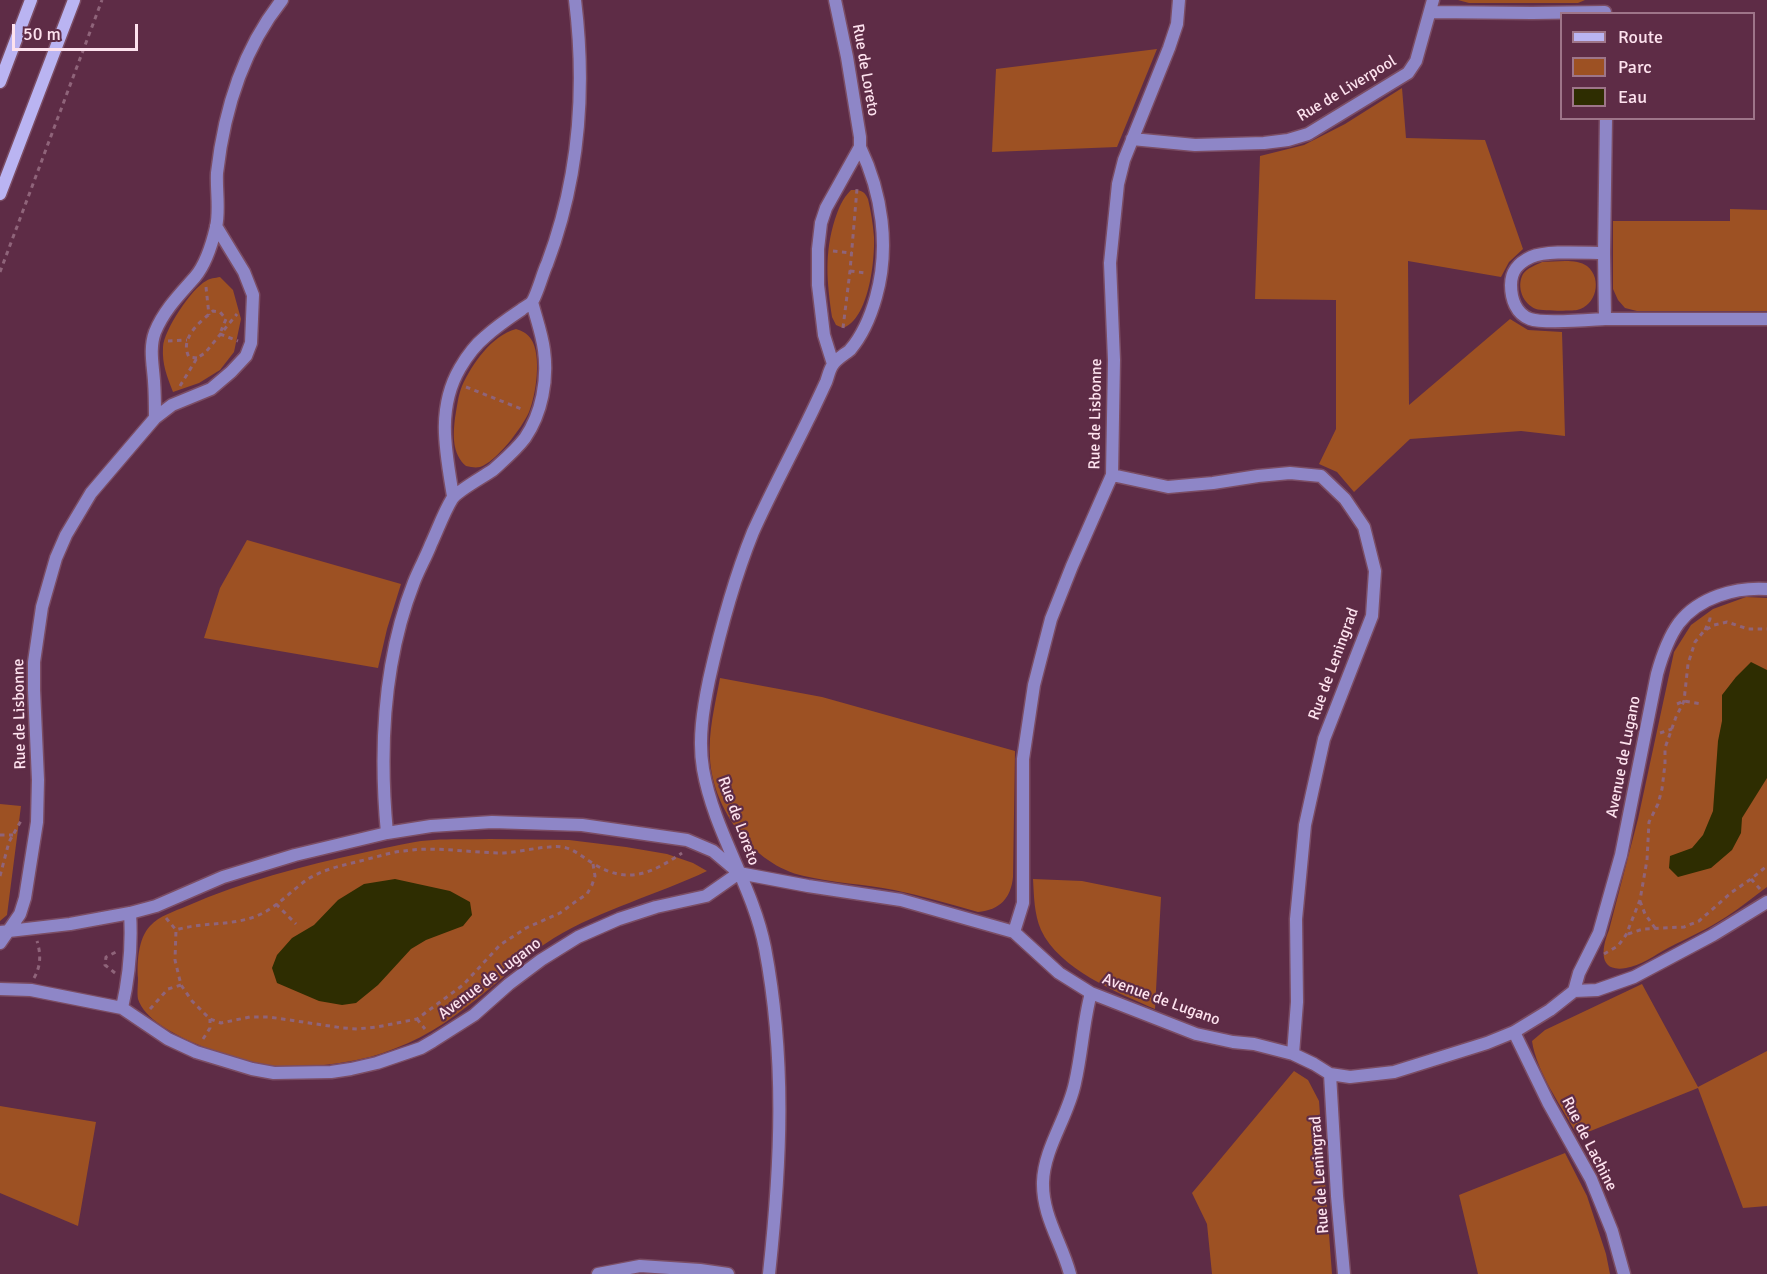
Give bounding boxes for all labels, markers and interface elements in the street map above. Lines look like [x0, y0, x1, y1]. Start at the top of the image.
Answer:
scale bar [15, 12, 141, 50]
legend [1560, 12, 1755, 120]
street label: Rue de Loreto [847, 22, 883, 118]
text: 50 m [23, 23, 61, 45]
text: Route [1618, 26, 1663, 48]
street label: Rue de Liverpool [1294, 52, 1400, 126]
text: Parc [1618, 56, 1652, 78]
text: Eau [1618, 86, 1647, 108]
street label: Rue de Lisbonne [1085, 358, 1107, 470]
street label: Rue de Leningrad [1305, 605, 1363, 723]
street label: Rue de Lisbonne [9, 658, 31, 770]
street label: Avenue de Lugano [1603, 694, 1645, 820]
street label: Rue de Loreto [713, 774, 763, 868]
street label: Avenue de Lugano [435, 934, 545, 1024]
street label: Avenue de Lugano [1100, 970, 1222, 1030]
street label: Rue de Lachine [1557, 1094, 1621, 1194]
street label: Rue de Leningrad [1306, 1115, 1334, 1235]

